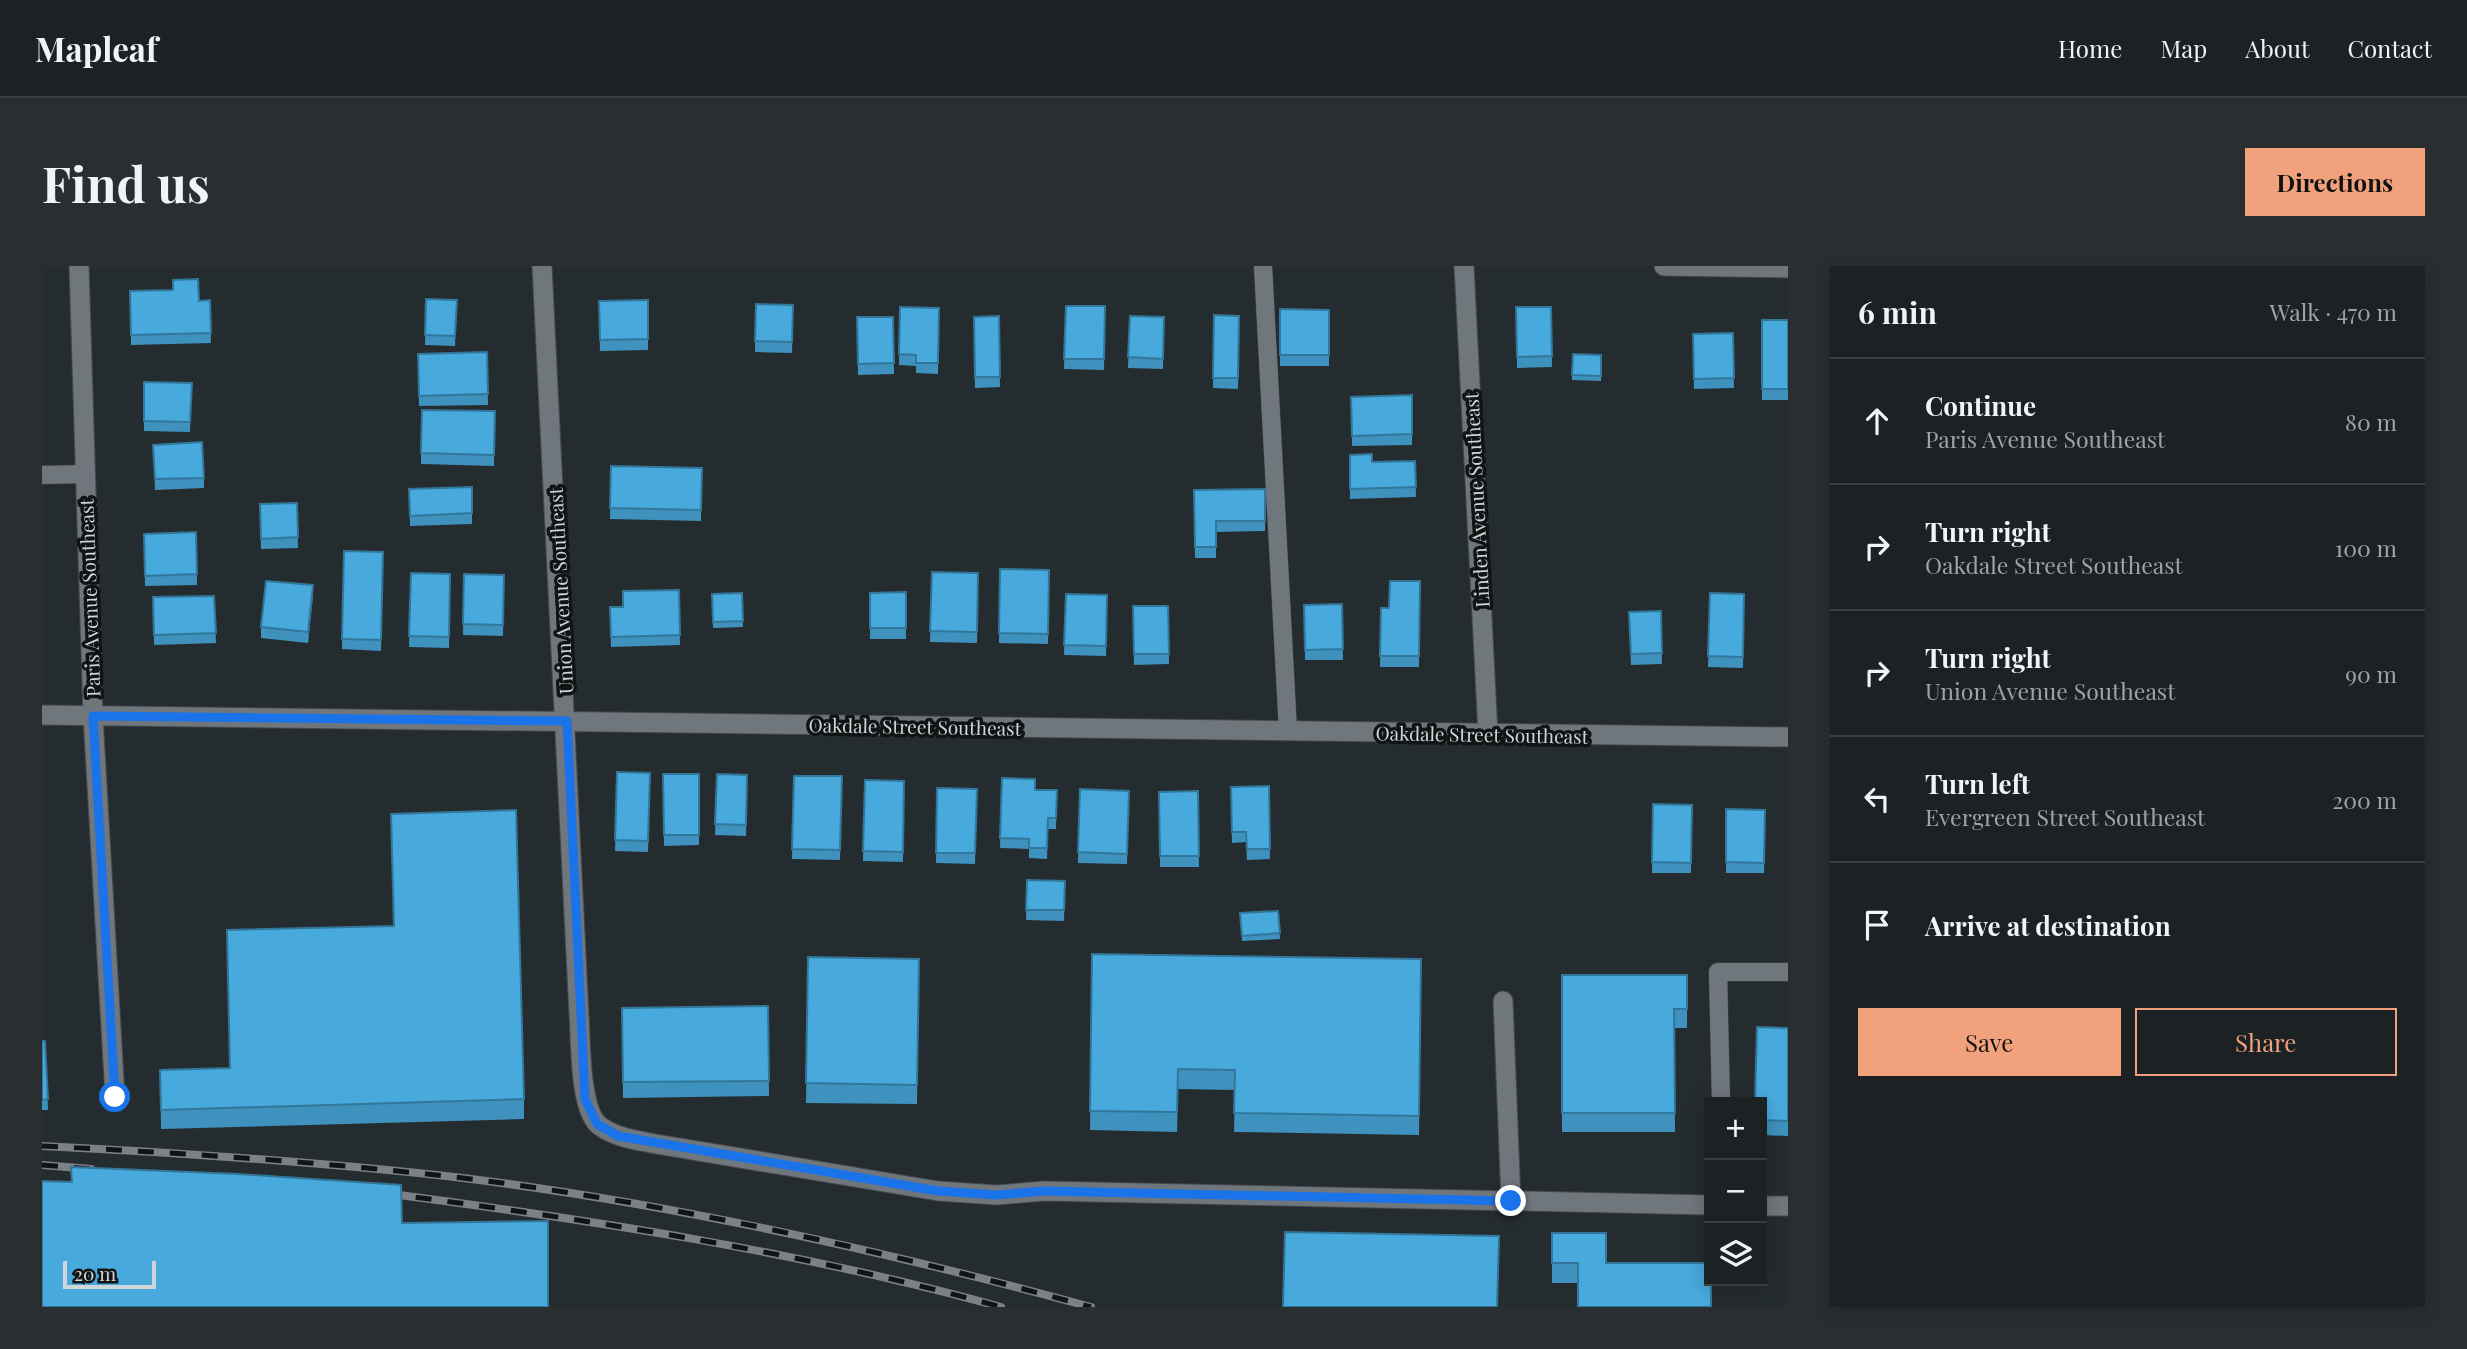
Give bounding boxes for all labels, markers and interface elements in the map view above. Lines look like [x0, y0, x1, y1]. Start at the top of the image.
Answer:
text: Mapleaf [35, 26, 158, 70]
text: Home [2058, 32, 2122, 64]
text: Map [2160, 32, 2207, 64]
text: About [2245, 32, 2309, 64]
text: Contact [2347, 32, 2432, 64]
button: Directions [2245, 148, 2425, 216]
text: Find us [42, 150, 210, 215]
text: 6 min [1858, 292, 1937, 332]
text: Walk · 470 m [2270, 296, 2397, 327]
text: Continue [1925, 388, 2036, 423]
street label: Linden Avenue Southeast [1457, 391, 1495, 608]
icon: ahead [1858, 402, 1896, 440]
text: 80 m [2345, 406, 2397, 437]
text: Paris Avenue Southeast [1925, 423, 2165, 454]
street label: Union Avenue Southeast [542, 487, 578, 695]
street label: Paris Avenue Southeast [73, 498, 105, 698]
text: Turn right [1925, 514, 2051, 549]
icon: right [1858, 528, 1896, 566]
text: 100 m [2335, 532, 2397, 563]
text: Oakdale Street Southeast [1925, 549, 2183, 580]
text: Turn right [1925, 640, 2051, 675]
icon: right [1858, 654, 1896, 692]
text: 90 m [2345, 658, 2397, 689]
text: Union Avenue Southeast [1925, 675, 2175, 706]
street label: Oakdale Street Southeast [808, 711, 1022, 741]
street label: Oakdale Street Southeast [1375, 719, 1589, 749]
text: Turn left [1925, 766, 2030, 801]
icon: left [1858, 780, 1896, 818]
text: 200 m [2332, 784, 2397, 815]
text: Evergreen Street Southeast [1925, 801, 2205, 832]
icon: arrive [1858, 906, 1896, 944]
text: Arrive at destination [1925, 908, 2171, 943]
button: Save [1858, 1008, 2121, 1076]
button: Share [2135, 1008, 2397, 1076]
route start [99, 1081, 130, 1112]
map controls [1704, 1097, 1767, 1286]
button: + [1704, 1097, 1767, 1160]
button: − [1704, 1160, 1767, 1223]
route end [1495, 1185, 1526, 1216]
button: layers [1704, 1223, 1767, 1286]
scale bar [63, 1258, 156, 1290]
text: 20 m [74, 1260, 116, 1286]

